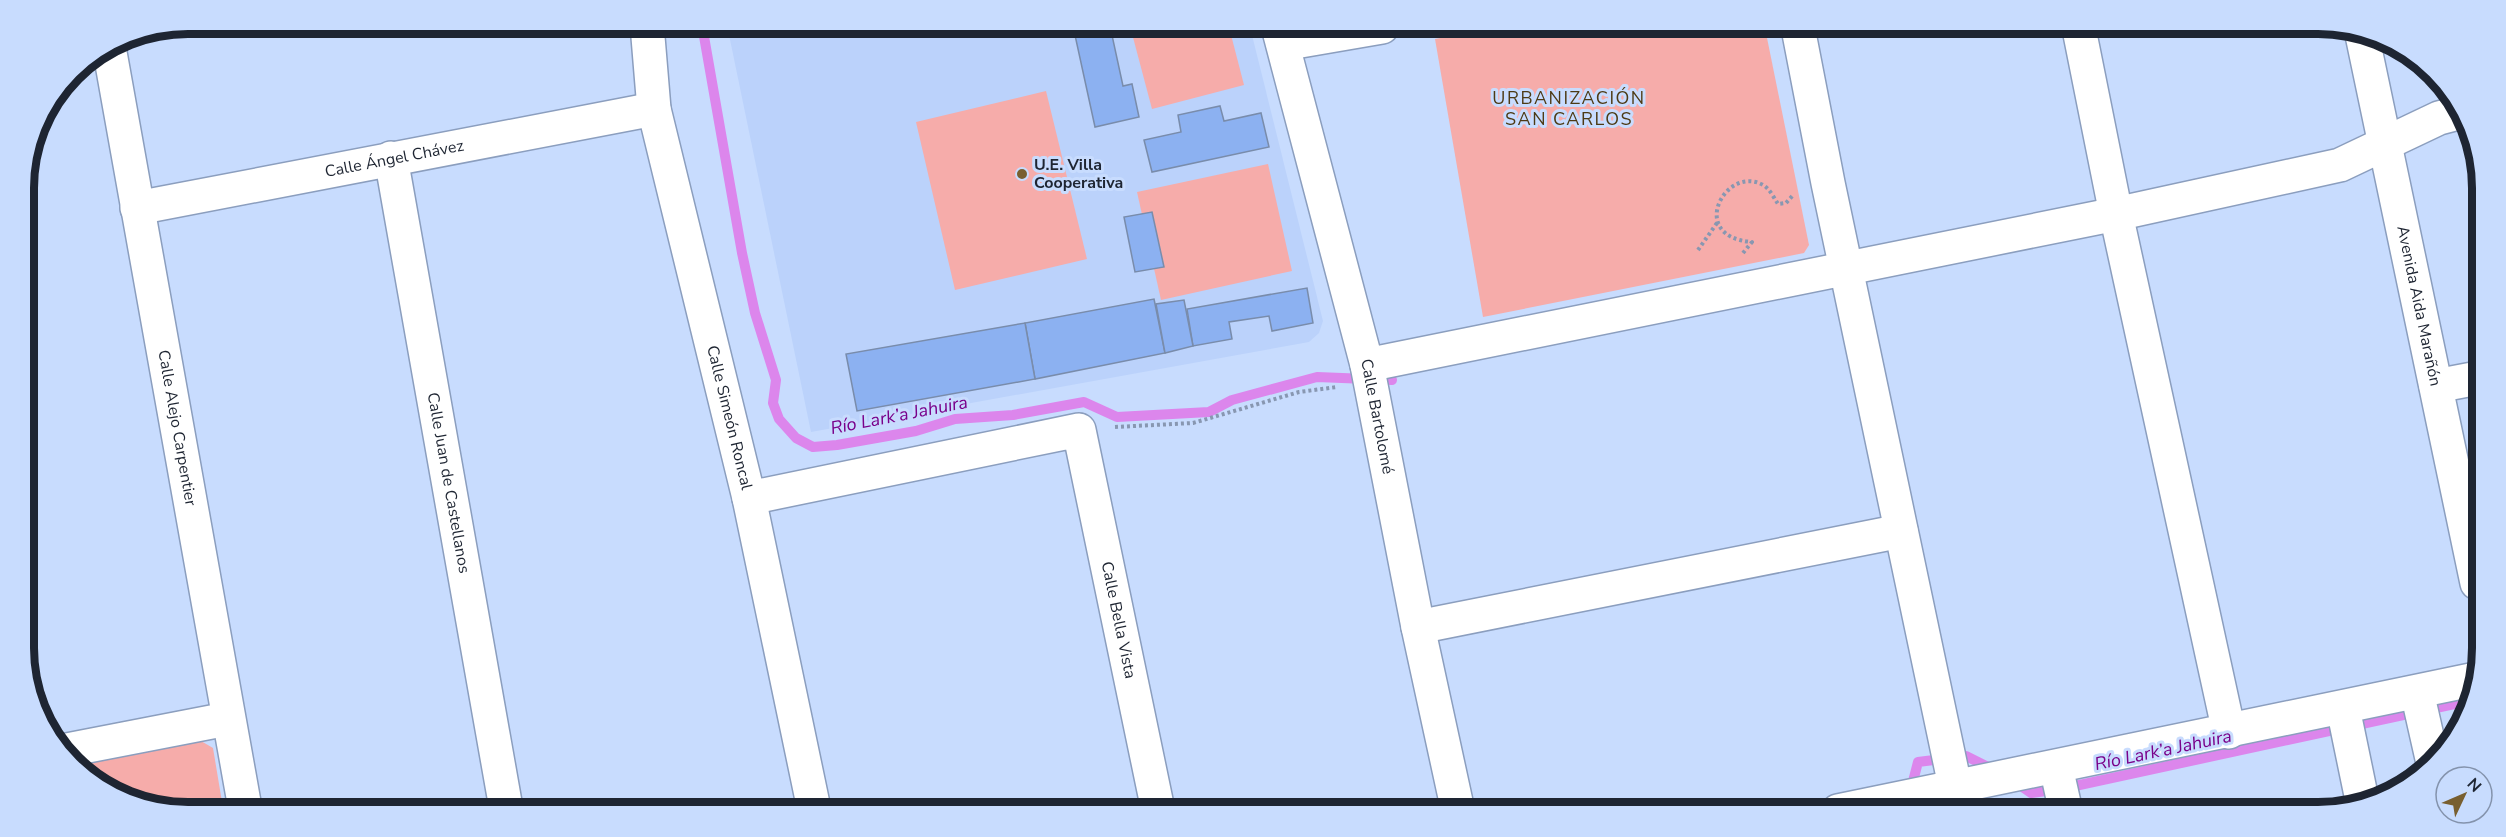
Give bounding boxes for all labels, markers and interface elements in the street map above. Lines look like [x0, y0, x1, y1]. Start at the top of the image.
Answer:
district label: URBANIZACIÓN SAN CARLOS [1492, 86, 1646, 131]
street label: Calle Ángel Chávez [323, 135, 466, 183]
place label: U.E. Villa Cooperativa [1034, 154, 1123, 194]
marker: U.E. Villa Cooperativa [1015, 167, 1029, 181]
street label: Avenida Aida Marañón [2391, 224, 2446, 388]
street label: Calle Simeón Roncal [701, 343, 758, 492]
street label: Calle Alejo Carpentier [152, 348, 202, 508]
street label: Calle Bartolomé [1355, 357, 1399, 476]
water label: Río Lark’a Jahuira [828, 390, 970, 440]
street label: Calle Juan de Castellanos [422, 391, 475, 575]
street label: Calle Bella Vista [1096, 560, 1141, 680]
water label: Río Lark’a Jahuira [2092, 724, 2234, 776]
north arrow [2434, 765, 2494, 825]
text: N [2462, 773, 2486, 797]

